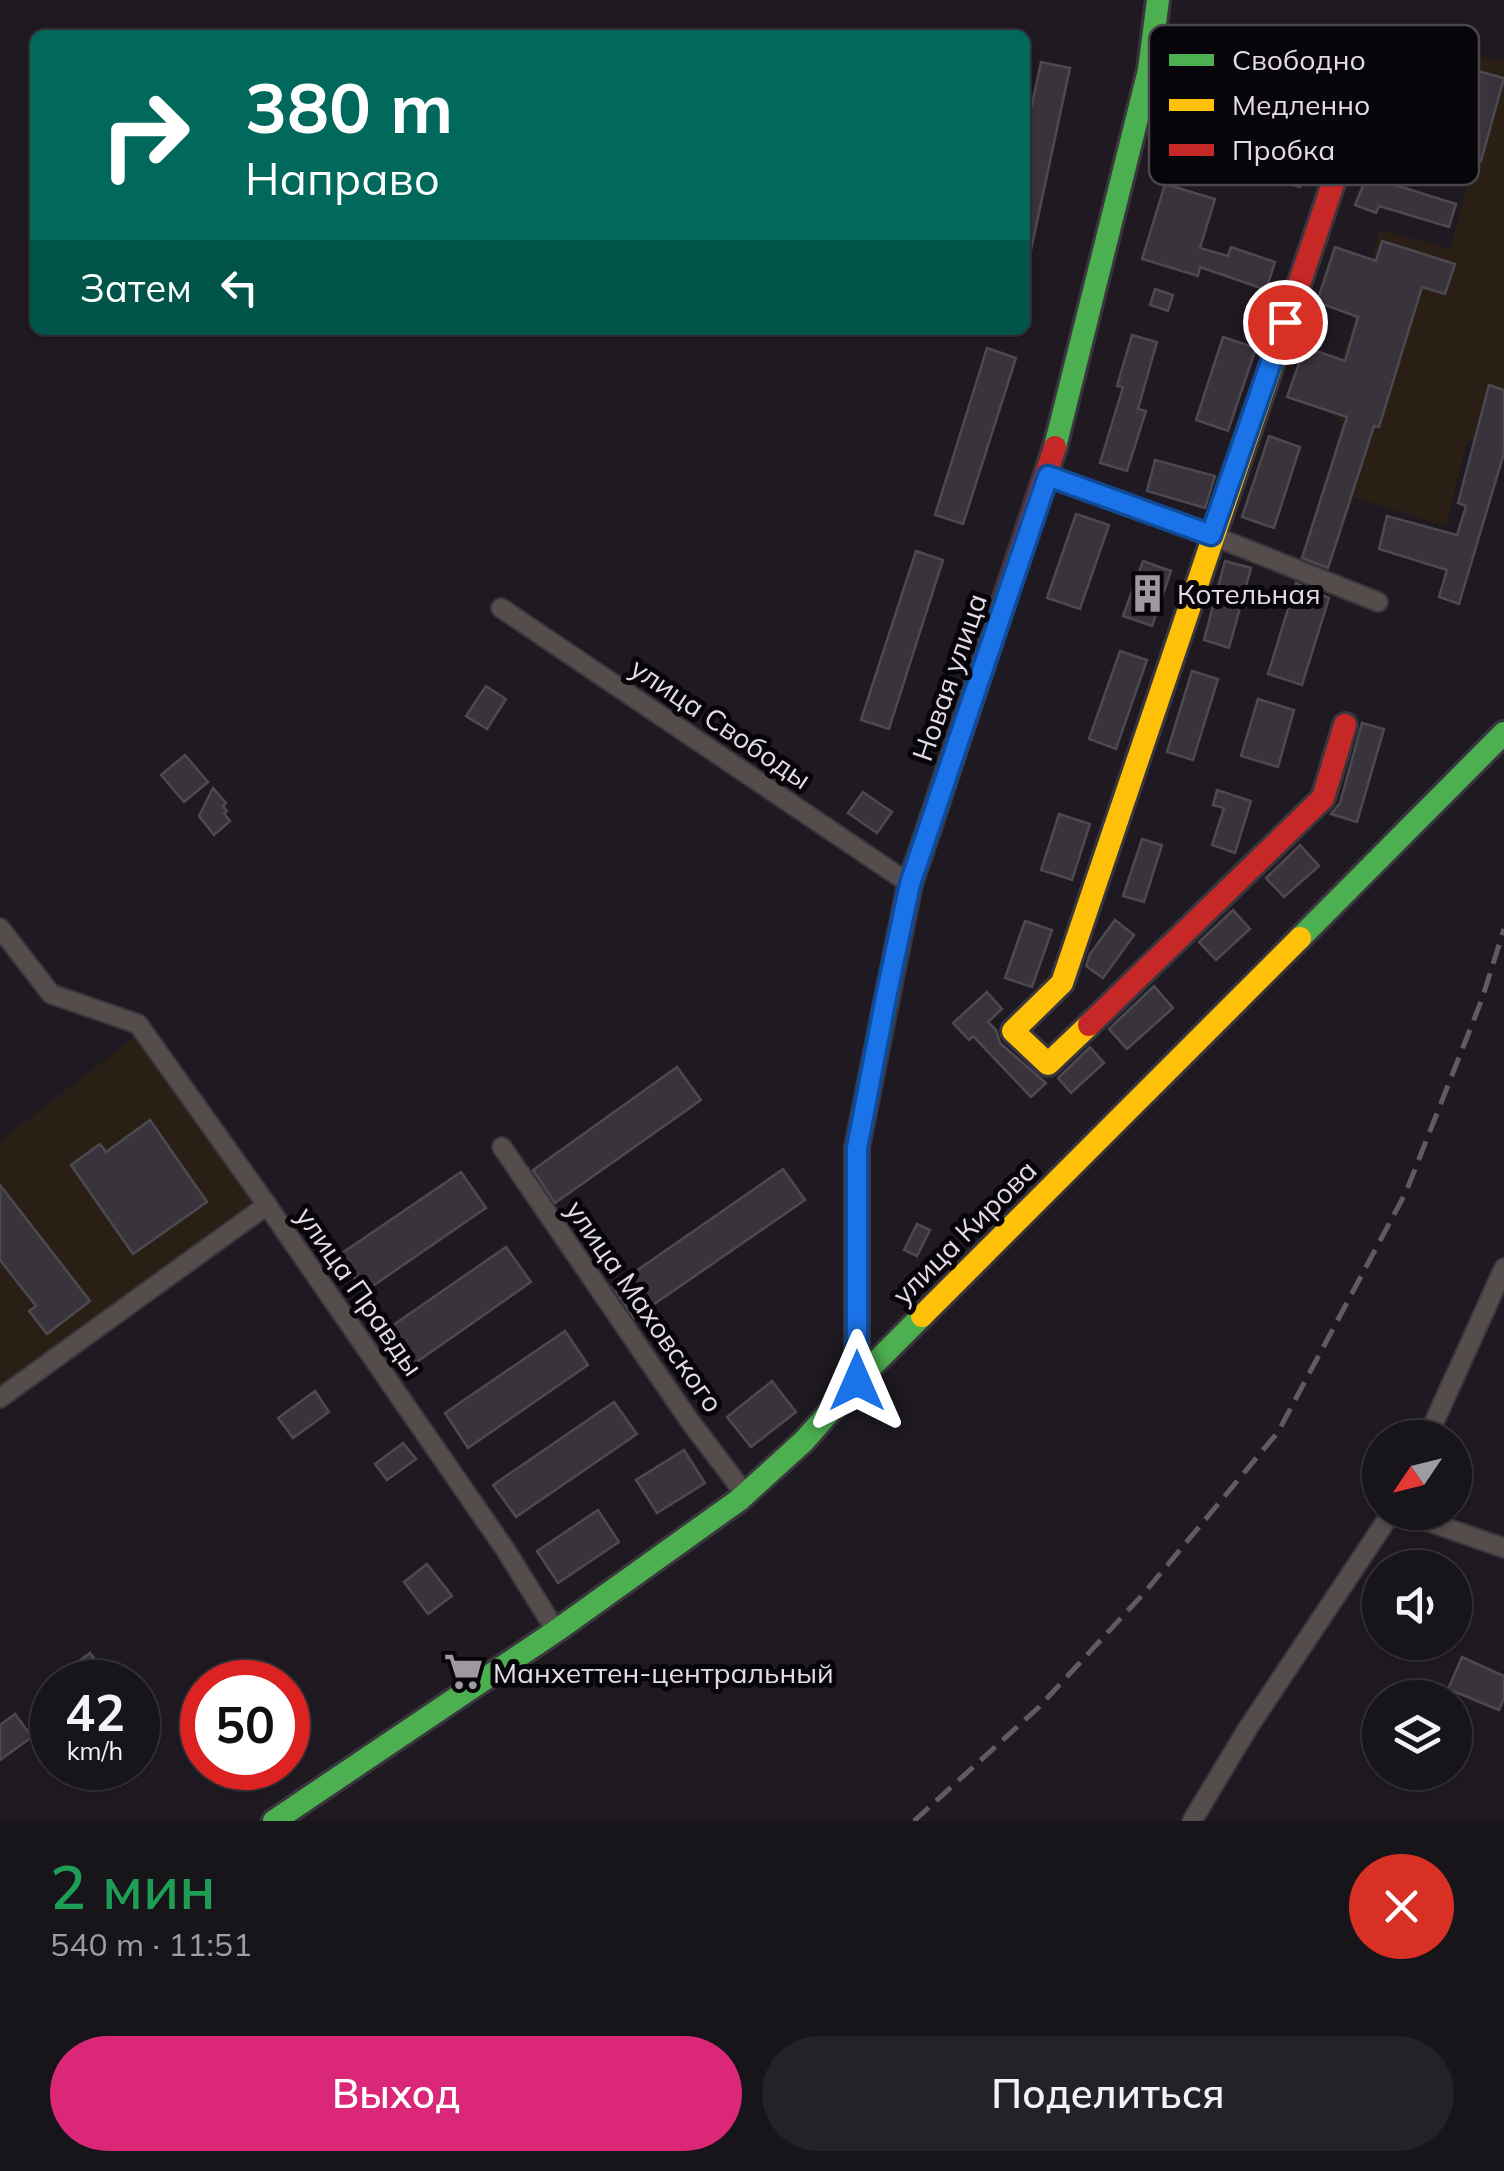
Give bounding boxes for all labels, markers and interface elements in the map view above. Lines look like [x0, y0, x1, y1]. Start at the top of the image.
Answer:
legend [1149, 25, 1479, 185]
text: Свободно [1232, 42, 1366, 77]
text: 380 m [245, 63, 453, 151]
icon: right [80, 70, 210, 200]
text: Медленно [1232, 87, 1370, 122]
text: Пробка [1232, 132, 1335, 167]
text: Направо [245, 150, 440, 206]
icon: left [212, 260, 267, 315]
text: Затем [80, 264, 192, 312]
pin [1243, 280, 1328, 365]
icon: arrive [1258, 295, 1313, 350]
building icon: Котельная [1126, 572, 1168, 614]
place label: Котельная [1177, 576, 1321, 611]
street label: Новая улица [904, 589, 994, 765]
street label: улица Свободы [624, 650, 818, 796]
street label: улица Кирова [884, 1152, 1044, 1312]
street label: улица Маховского [559, 1193, 731, 1419]
street label: улица Правды [289, 1200, 431, 1382]
position arrow [805, 1329, 909, 1433]
north arrow [1362, 1420, 1472, 1530]
map controls [1362, 1420, 1472, 1790]
button: sound [1362, 1550, 1472, 1660]
supermarket icon: Манхеттен-центральный [442, 1651, 484, 1693]
place label: Манхеттен-центральный [493, 1655, 834, 1690]
speed limit sign: 50 [180, 1660, 310, 1790]
button: layers [1362, 1680, 1472, 1790]
text: 42 [65, 1681, 125, 1744]
text: km/h [67, 1735, 123, 1766]
text: 2 мин [50, 1849, 216, 1924]
button: close [1349, 1854, 1454, 1959]
text: 540 m · 11:51 [50, 1924, 252, 1964]
button: Выход [50, 2036, 742, 2151]
button: Поделиться [762, 2036, 1454, 2151]

